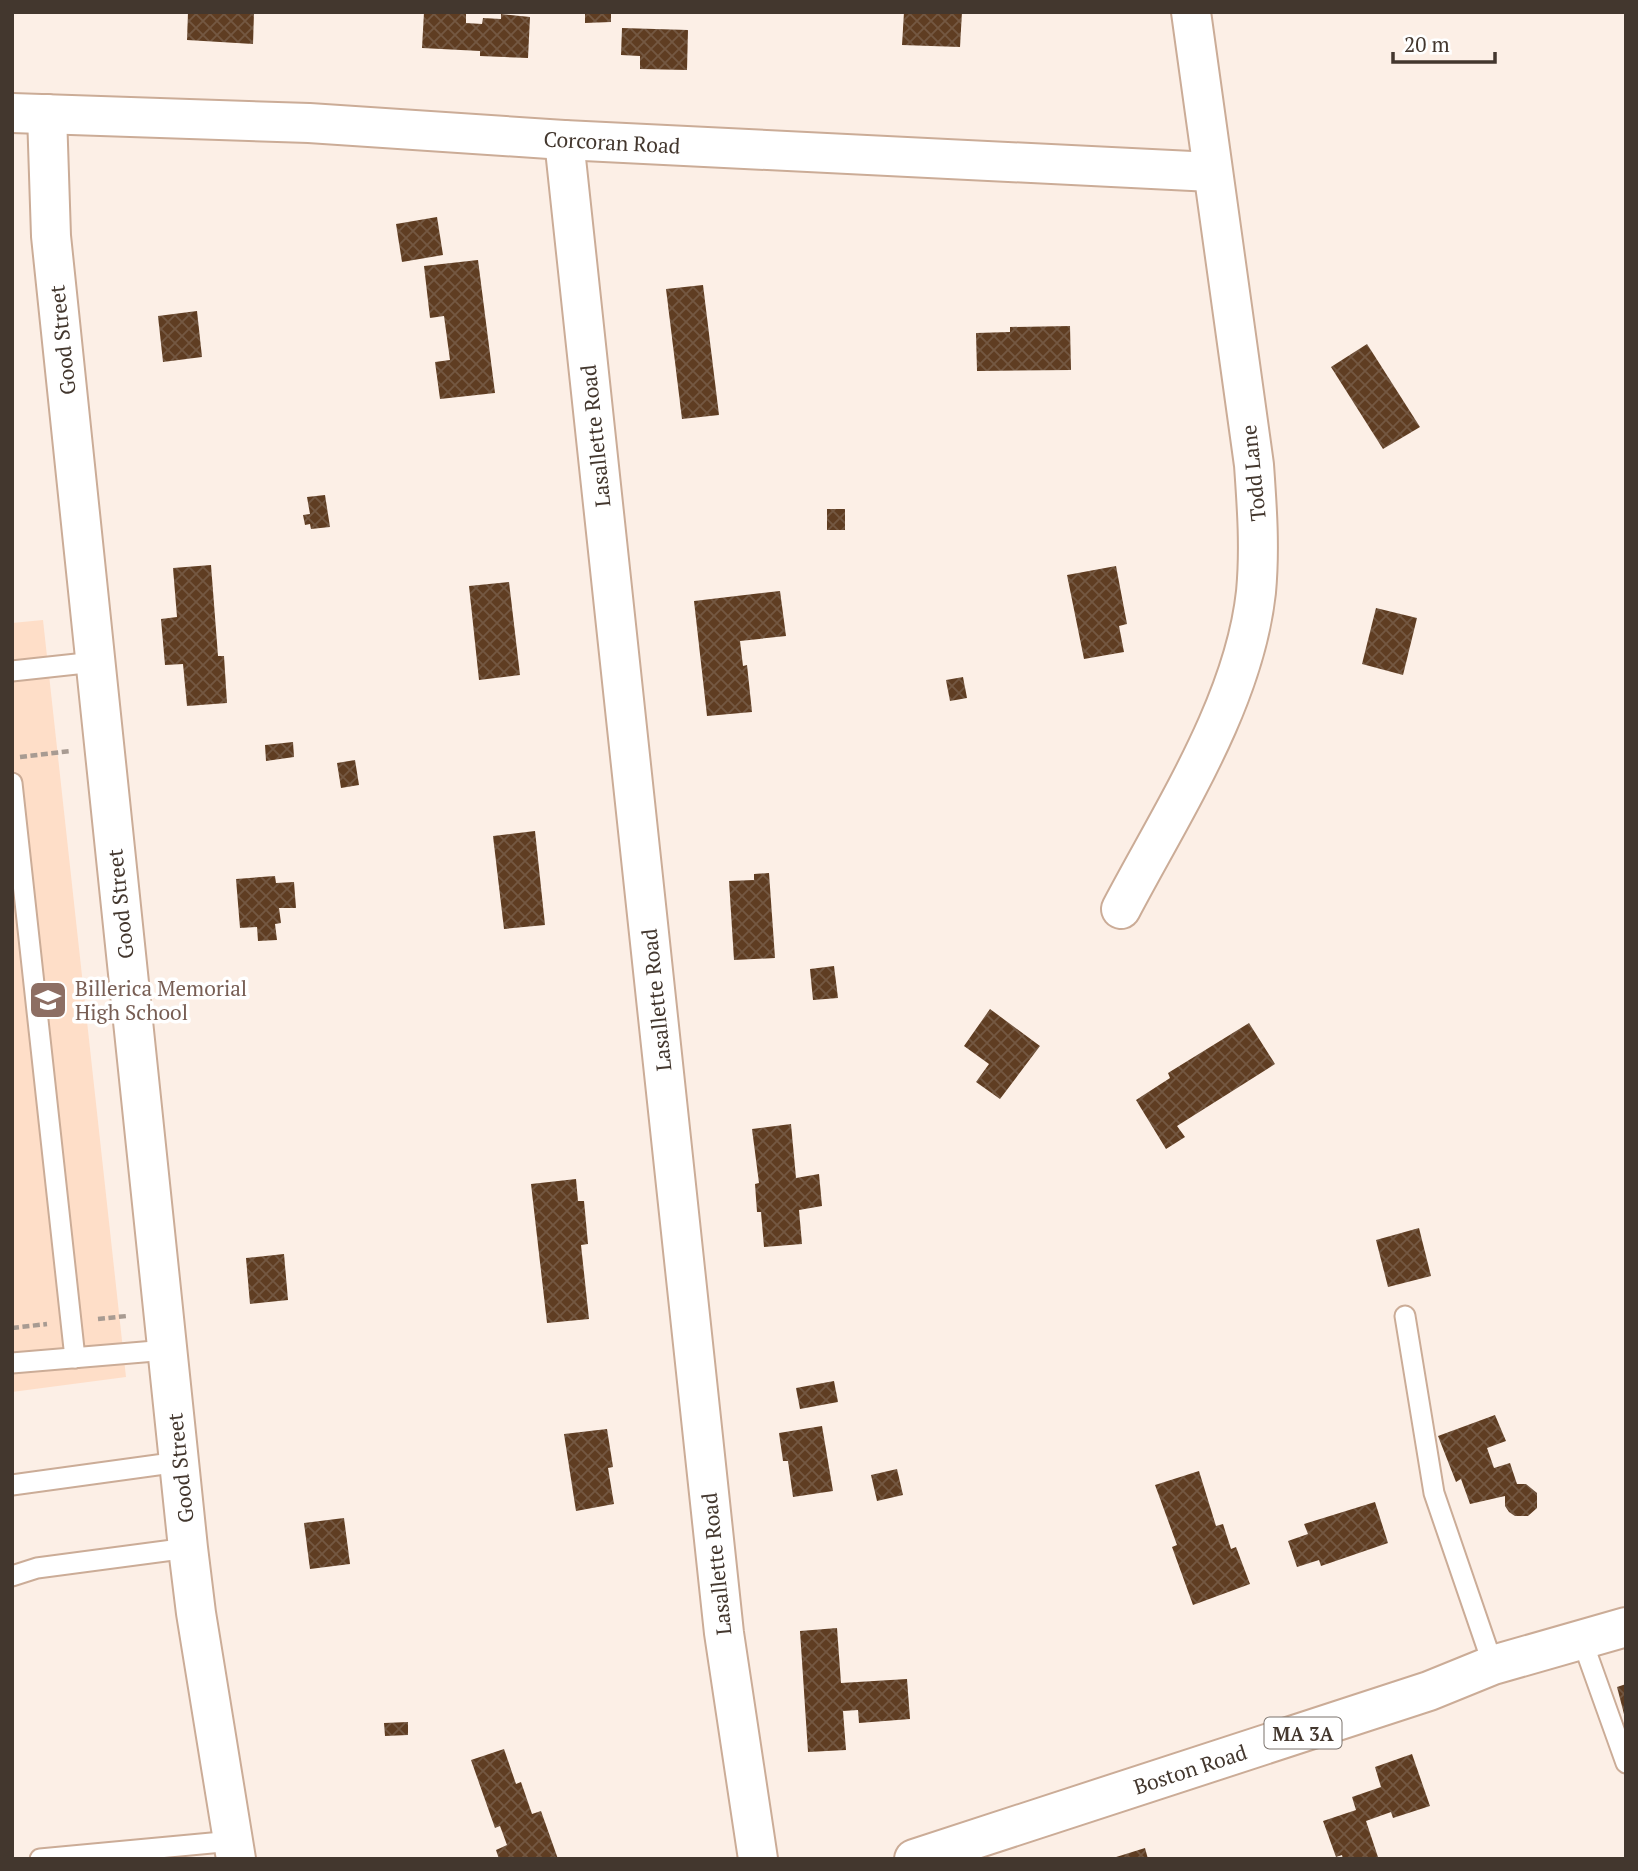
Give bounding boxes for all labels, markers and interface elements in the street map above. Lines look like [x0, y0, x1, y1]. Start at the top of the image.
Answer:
scale bar [1393, 21, 1494, 65]
text: 20 m [1404, 30, 1450, 58]
street label: Corcoran Road [543, 124, 681, 160]
street label: Good Street [42, 283, 82, 396]
street label: Lasallette Road [574, 363, 616, 509]
street label: Todd Lane [1234, 423, 1272, 523]
street label: Good Street [100, 847, 140, 960]
street label: Lasallette Road [635, 927, 677, 1073]
place label: Billerica Memorial High School [75, 974, 247, 1026]
school or university icon: Billerica Memorial High School [27, 979, 69, 1021]
street label: Good Street [160, 1411, 200, 1524]
street label: Lasallette Road [695, 1491, 737, 1637]
road number: MA 3A [1264, 1718, 1342, 1749]
street label: Boston Road [1130, 1737, 1251, 1800]

